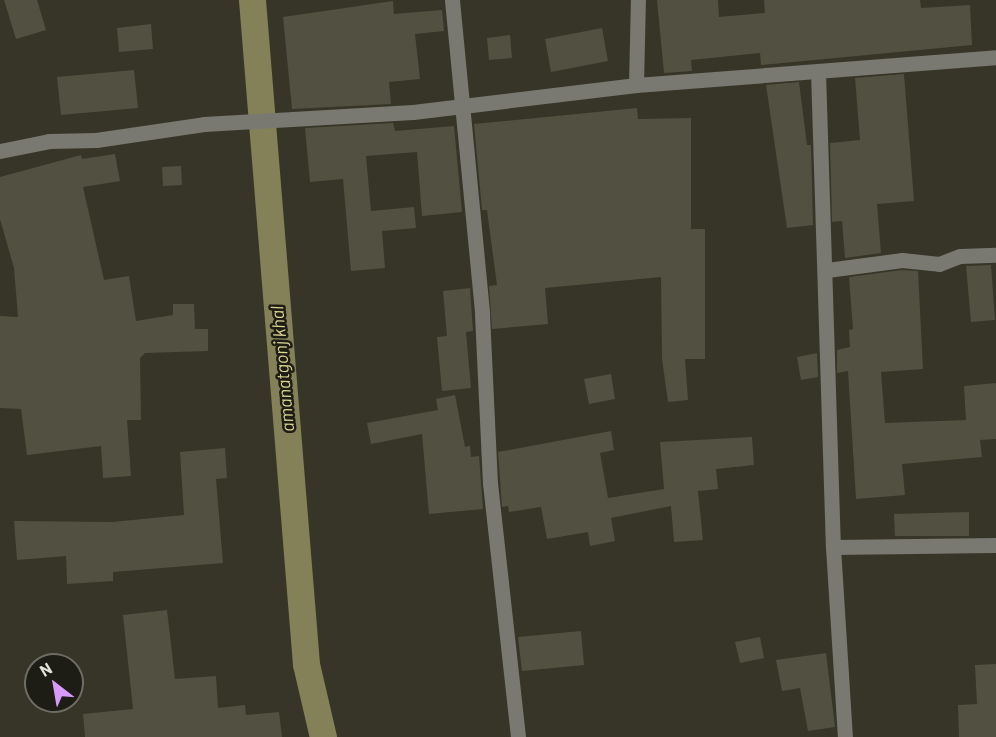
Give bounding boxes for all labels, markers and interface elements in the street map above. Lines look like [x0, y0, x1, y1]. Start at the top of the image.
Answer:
water label: amanatgonj khal [266, 305, 298, 433]
north arrow [24, 653, 84, 713]
text: N [36, 658, 55, 680]

